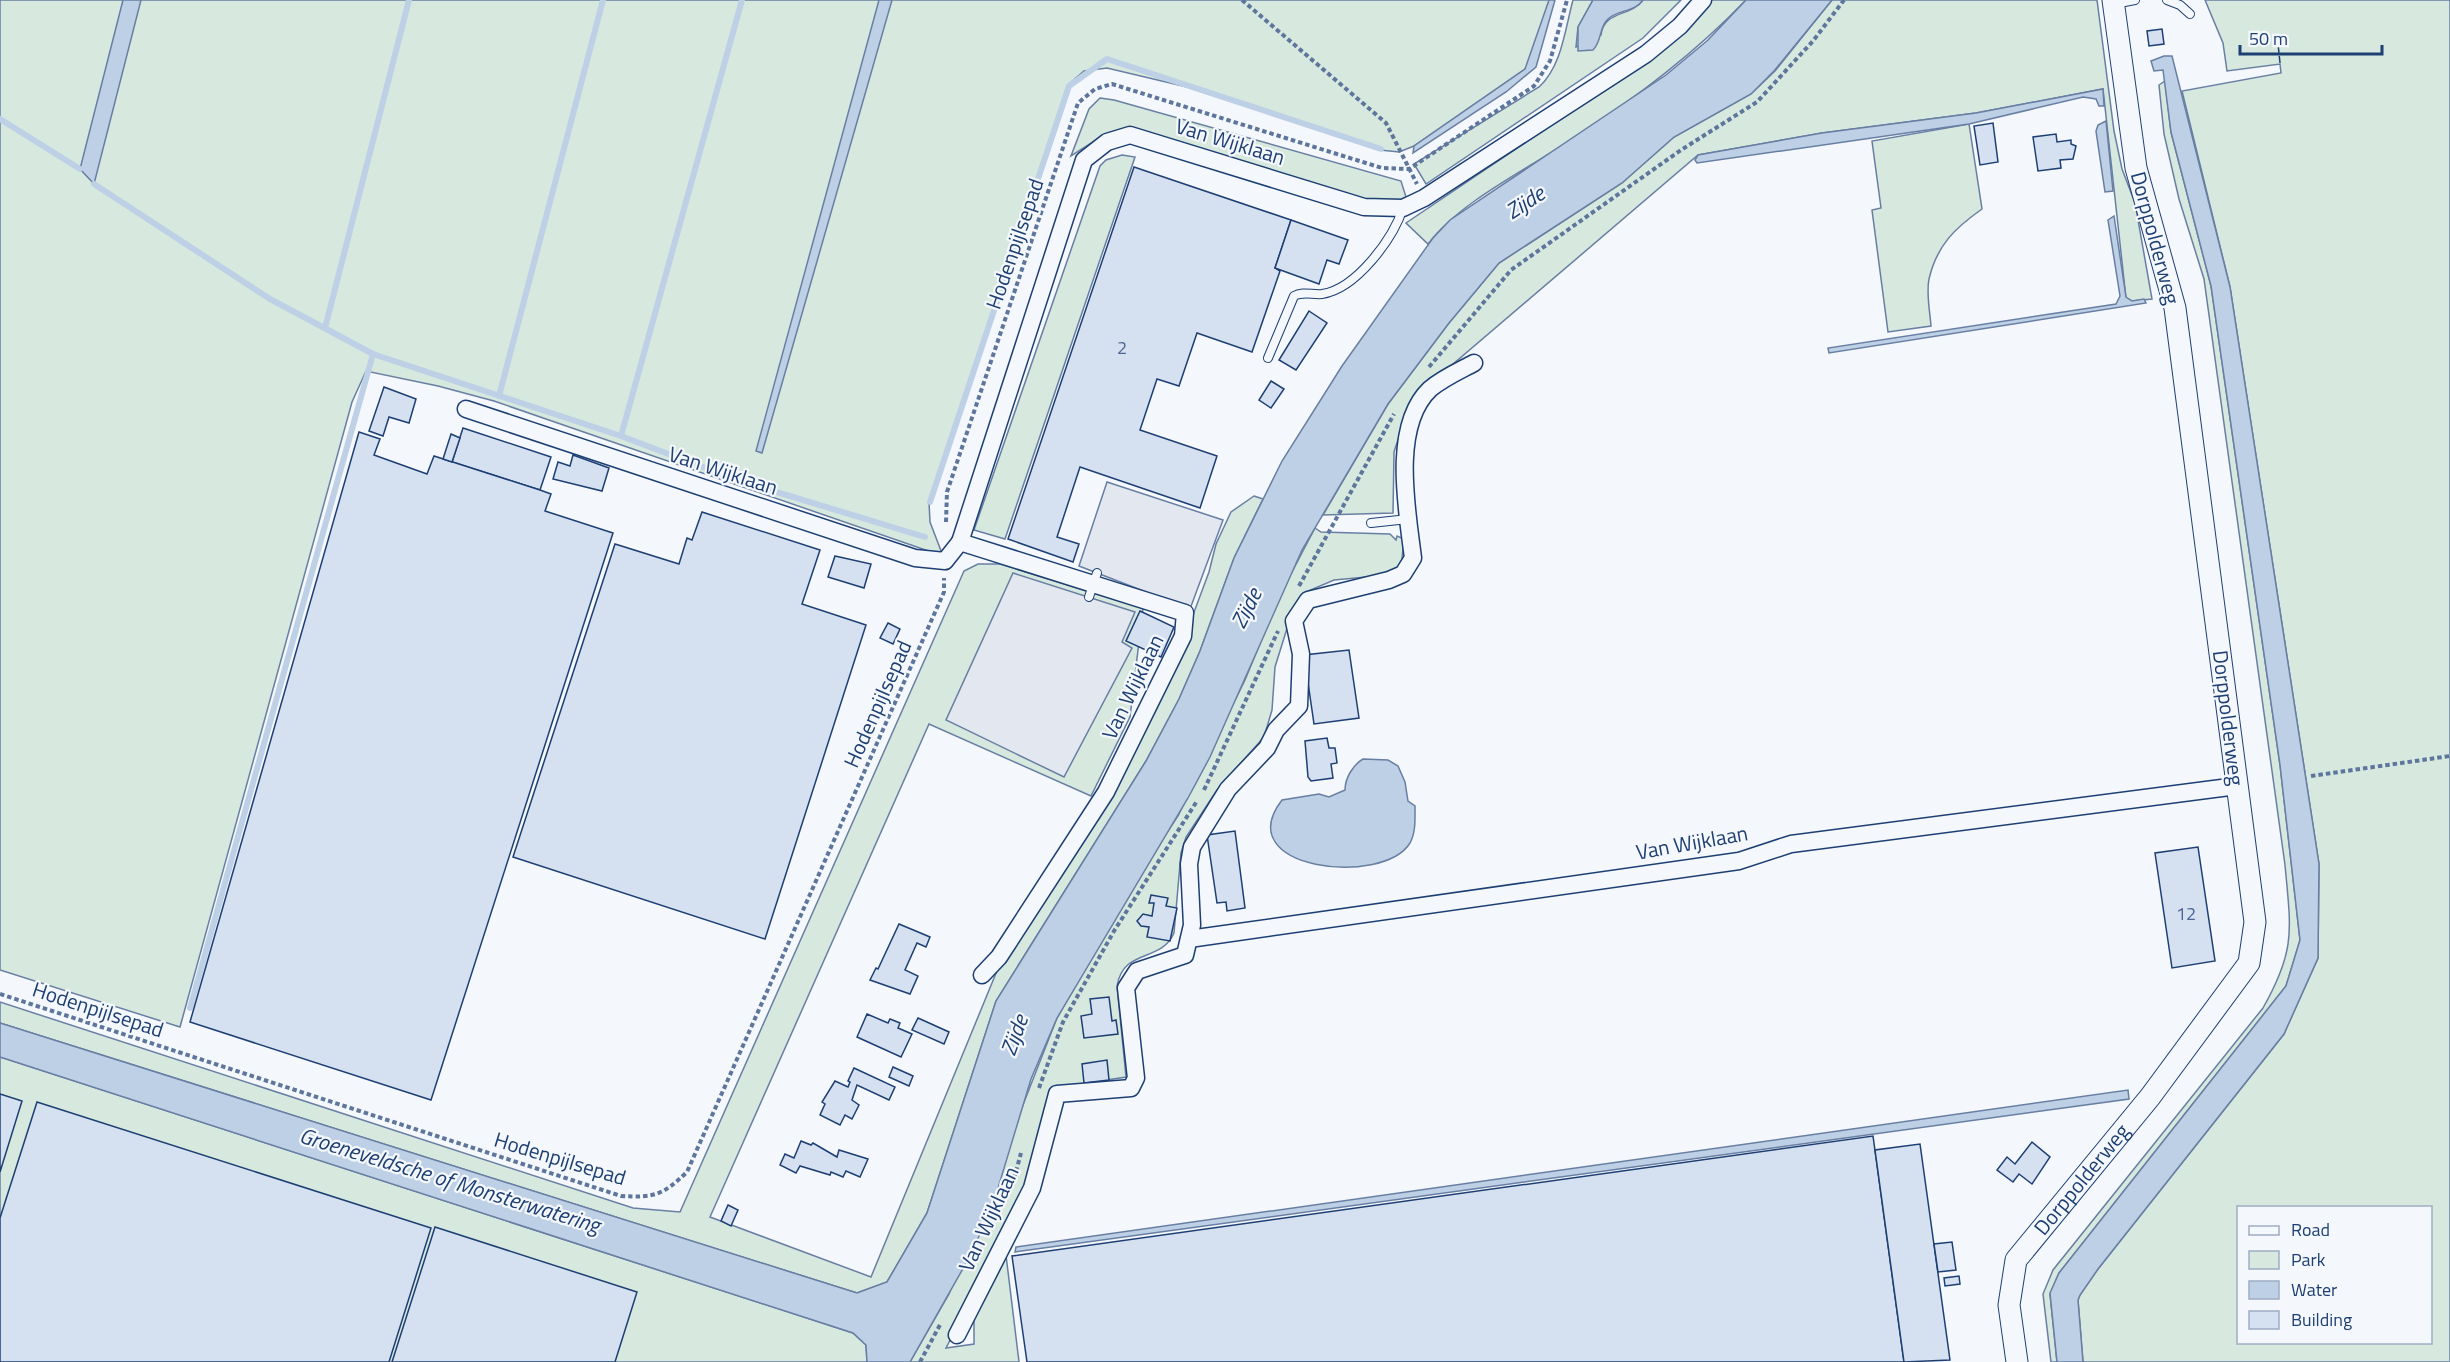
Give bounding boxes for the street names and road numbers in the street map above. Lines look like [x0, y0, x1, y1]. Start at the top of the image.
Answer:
street label: Van Wijklaan [1172, 109, 1289, 173]
street label: Dorppolderweg [2123, 168, 2189, 308]
street label: Hodenpijlsepad [977, 174, 1051, 313]
street label: Van Wijklaan [665, 437, 782, 503]
street label: Van Wijklaan [1093, 629, 1171, 744]
street label: Hodenpijlsepad [835, 635, 919, 772]
street label: Dorppolderweg [2205, 648, 2253, 788]
street label: Van Wijklaan [1633, 816, 1750, 868]
street label: Hodenpijlsepad [29, 973, 168, 1045]
street label: Dorppolderweg [2026, 1116, 2137, 1242]
street label: Hodenpijlsepad [490, 1123, 630, 1193]
street label: Van Wijklaan [950, 1161, 1026, 1277]

